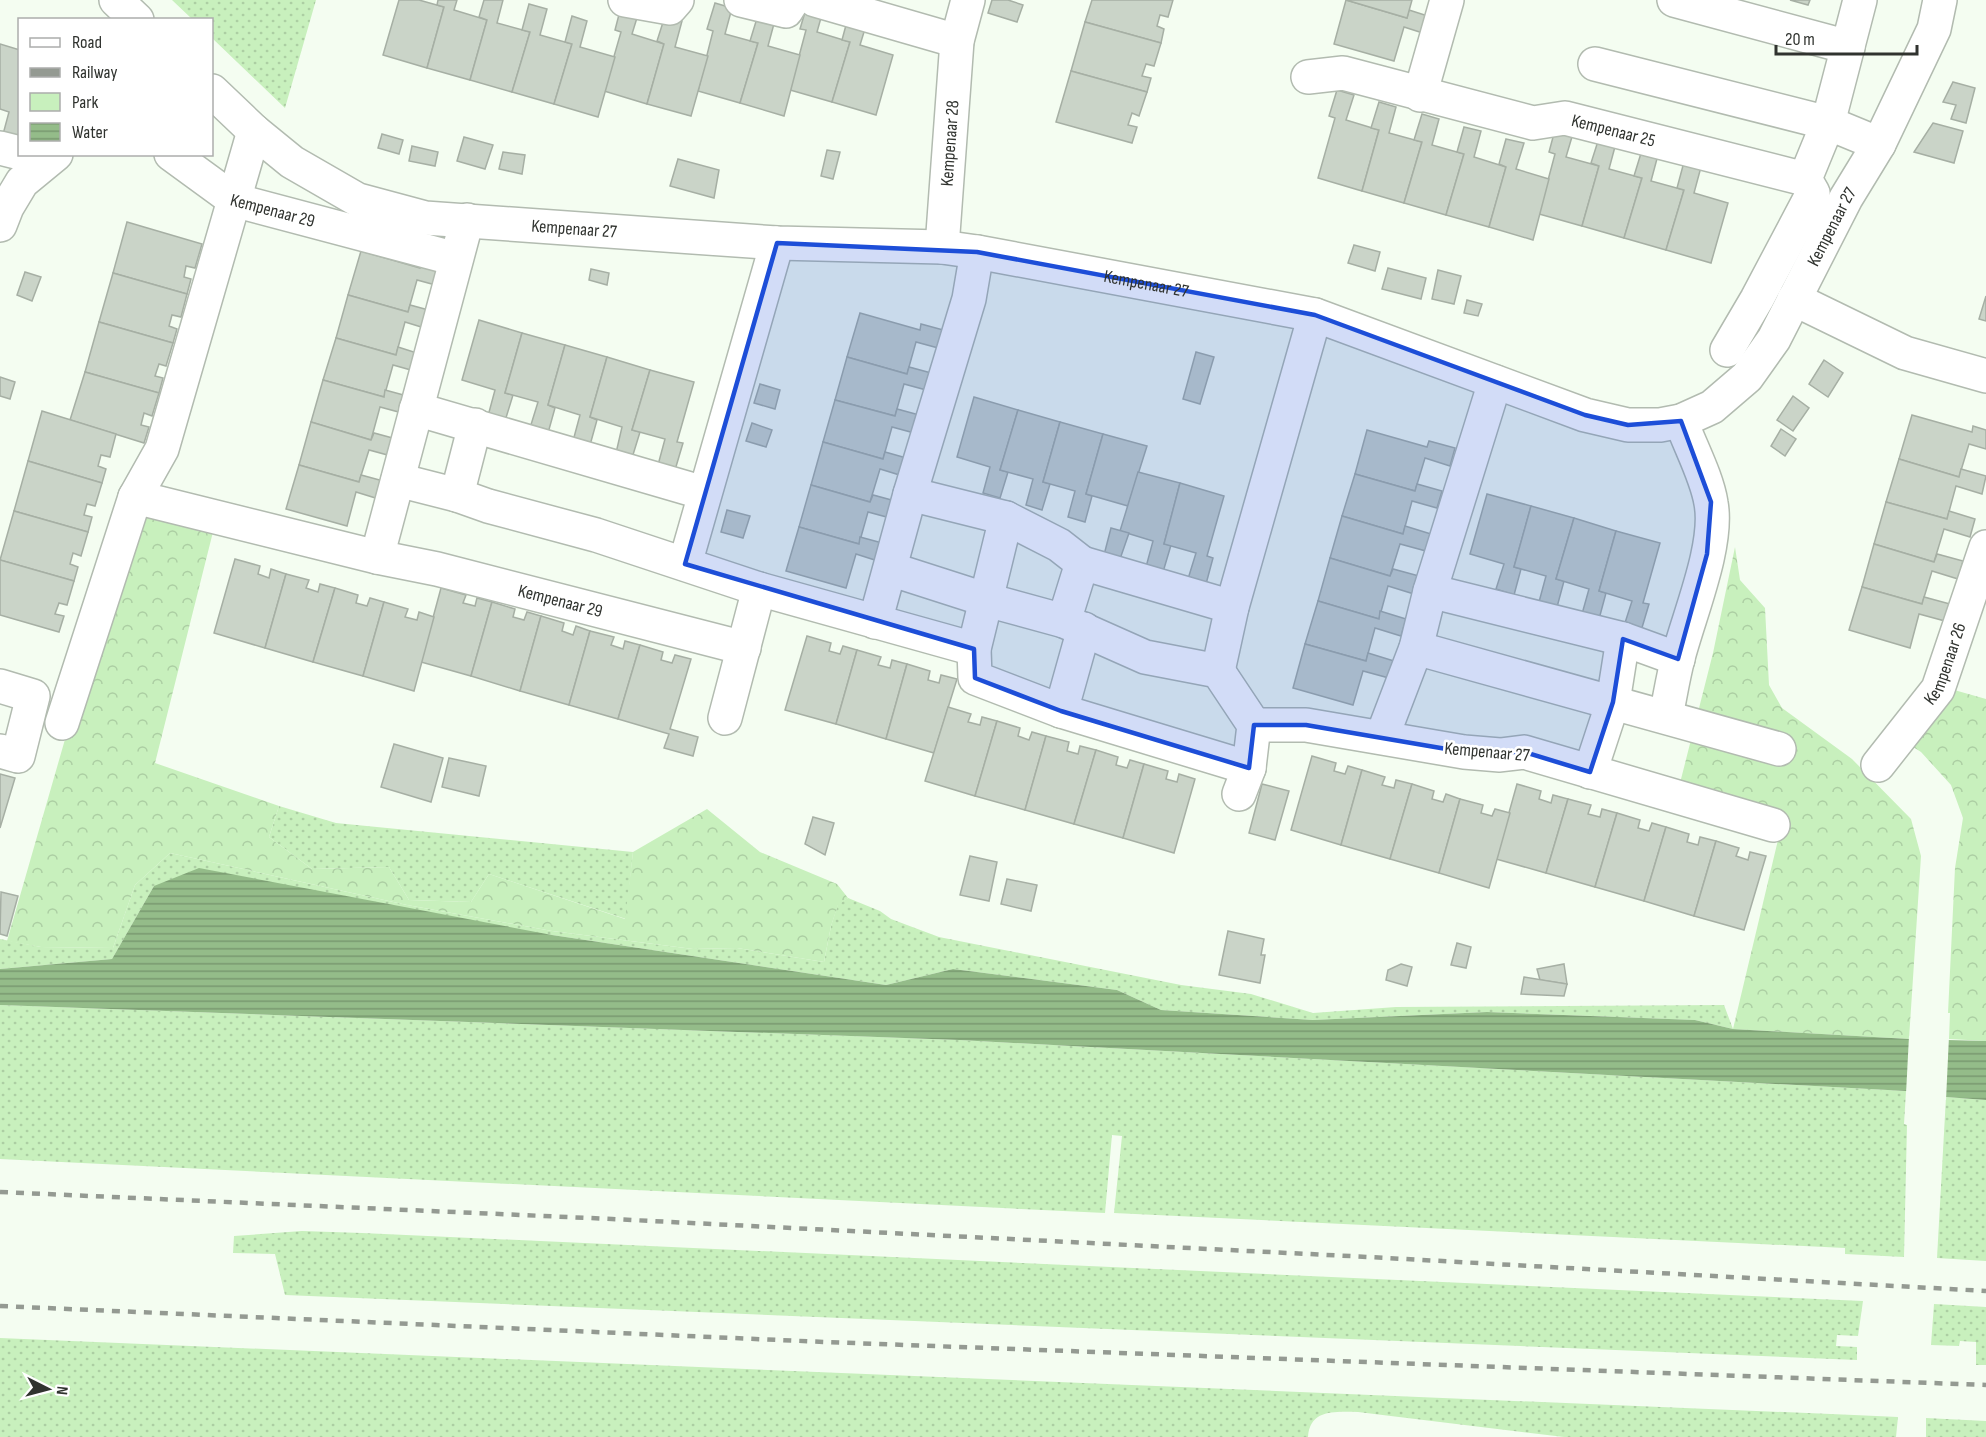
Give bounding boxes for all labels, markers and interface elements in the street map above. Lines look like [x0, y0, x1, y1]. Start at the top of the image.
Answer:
legend [18, 18, 213, 156]
scale bar [1776, 18, 1917, 56]
text: 20 m [1785, 29, 1815, 50]
text: Road [72, 32, 102, 53]
text: Railway [72, 62, 117, 83]
text: Park [72, 92, 98, 113]
street label: Kempenaar 28 [936, 99, 963, 187]
street label: Kempenaar 25 [1569, 110, 1657, 151]
text: Water [72, 122, 108, 143]
street label: Kempenaar 27 [1803, 183, 1861, 270]
street label: Kempenaar 29 [228, 189, 317, 232]
street label: Kempenaar 27 [531, 215, 618, 242]
street label: Kempenaar 27 [1102, 265, 1191, 302]
street label: Kempenaar 29 [516, 580, 605, 622]
street label: Kempenaar 26 [1919, 620, 1970, 709]
street label: Kempenaar 27 [1443, 738, 1531, 766]
north arrow [18, 1359, 78, 1419]
text: N [52, 1385, 71, 1396]

